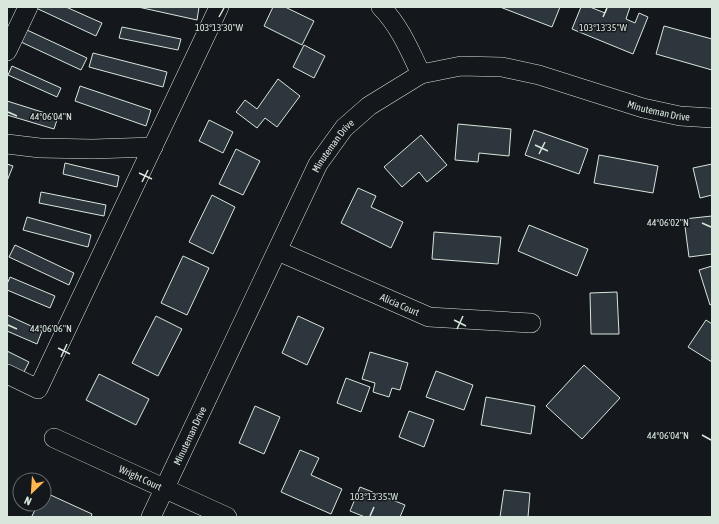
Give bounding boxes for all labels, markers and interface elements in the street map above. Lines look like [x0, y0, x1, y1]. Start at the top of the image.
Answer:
text: 103°13'30"W [195, 22, 244, 33]
text: 103°13'35"W [579, 22, 628, 33]
street label: Minuteman Drive [626, 98, 691, 122]
text: 44°06'04"N [30, 111, 72, 122]
street label: Minuteman Drive [309, 116, 356, 174]
text: 44°06'02"N [647, 217, 689, 228]
street label: Alicia Court [379, 291, 421, 318]
text: 44°06'06"N [30, 323, 72, 334]
street label: Minuteman Drive [171, 404, 208, 467]
text: 44°06'04"N [647, 430, 689, 441]
street label: Wright Court [117, 463, 164, 492]
north arrow [12, 472, 52, 512]
text: 103°13'35"W [350, 491, 399, 502]
text: N [22, 494, 33, 508]

